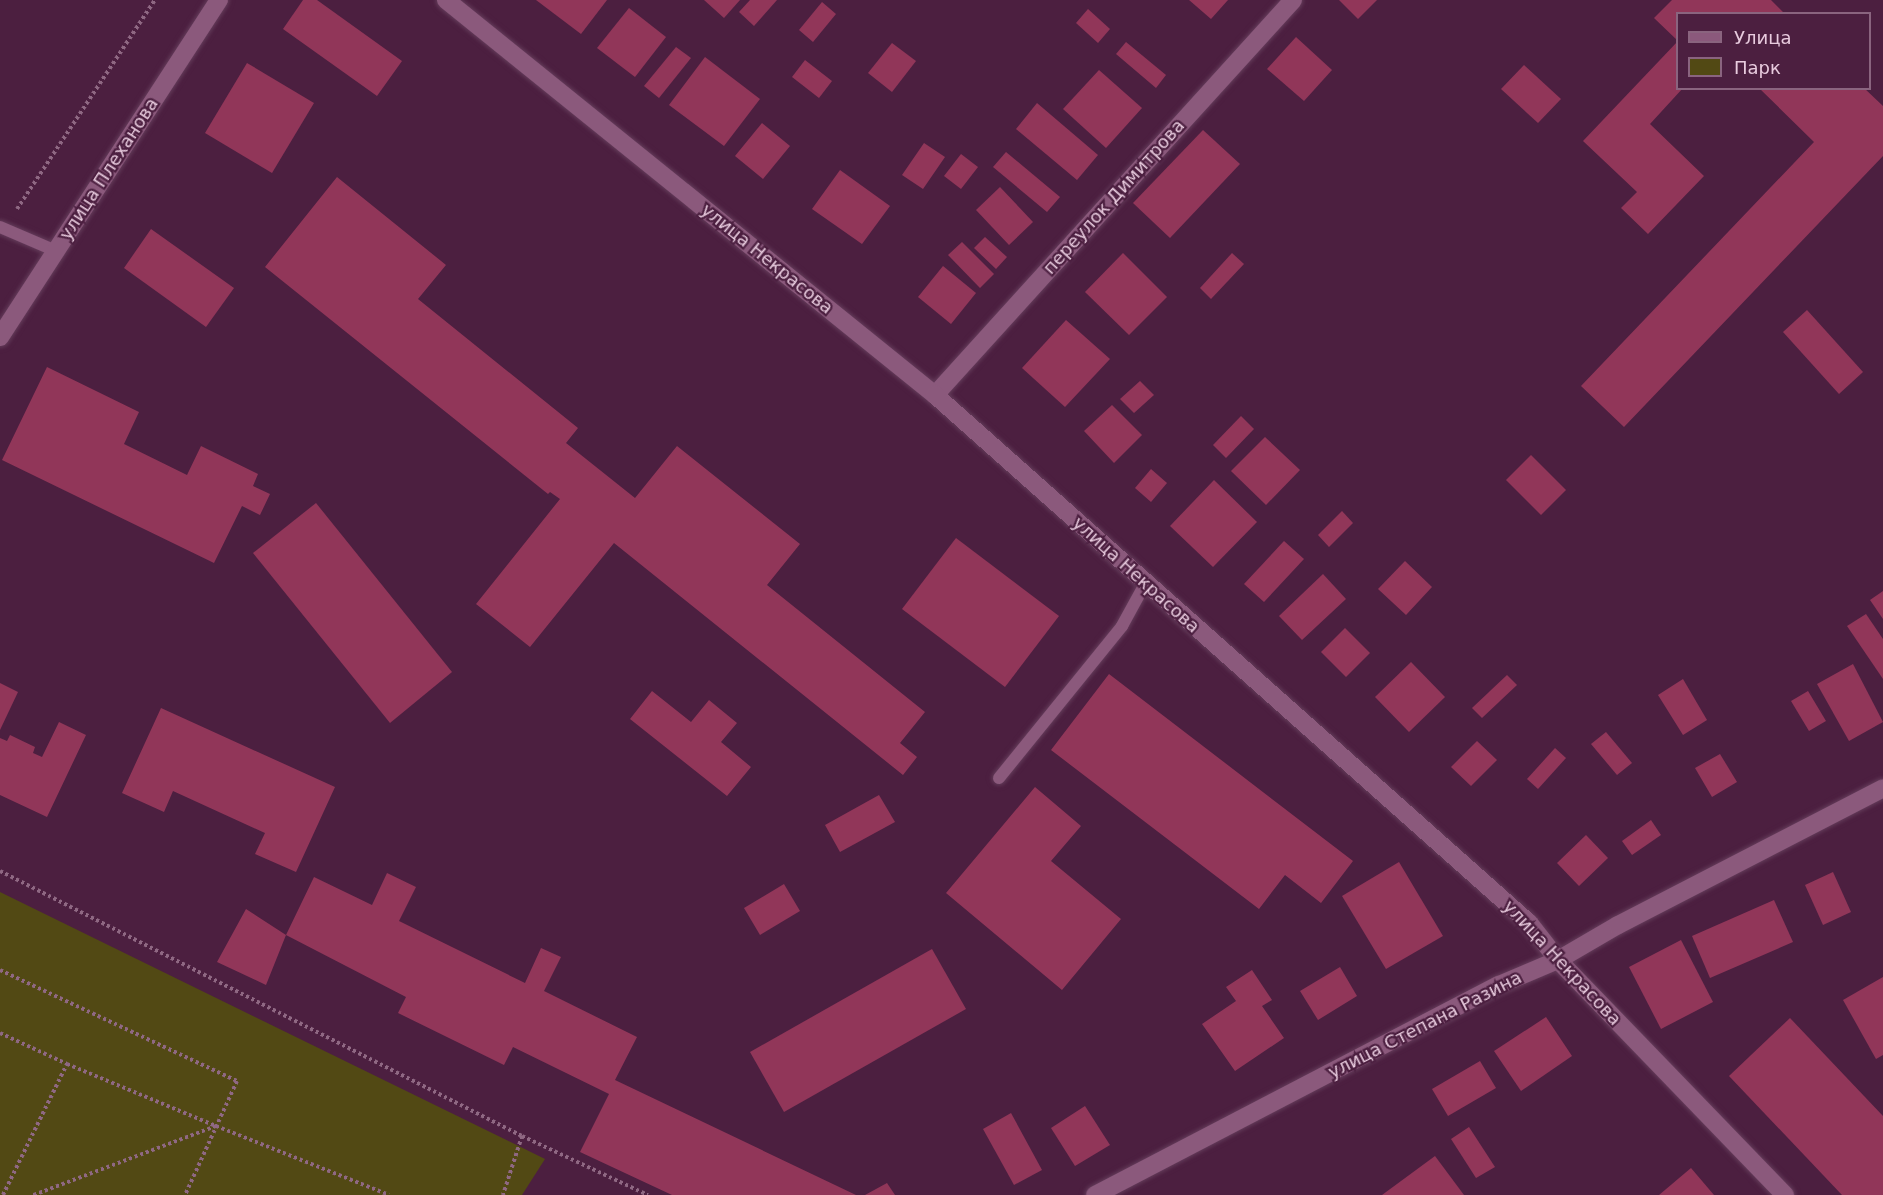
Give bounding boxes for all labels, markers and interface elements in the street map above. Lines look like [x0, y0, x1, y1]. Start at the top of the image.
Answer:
legend [1676, 12, 1871, 90]
text: Улица [1734, 27, 1791, 48]
text: Парк [1734, 57, 1781, 78]
street label: улица Плеханова [55, 94, 163, 244]
street label: переулок Димитрова [1039, 115, 1189, 279]
street label: улица Некрасова [697, 199, 837, 319]
street label: улица Некрасова [1068, 512, 1204, 638]
street label: улица Некрасова [1498, 896, 1626, 1030]
street label: улица Степана Разина [1325, 967, 1525, 1083]

